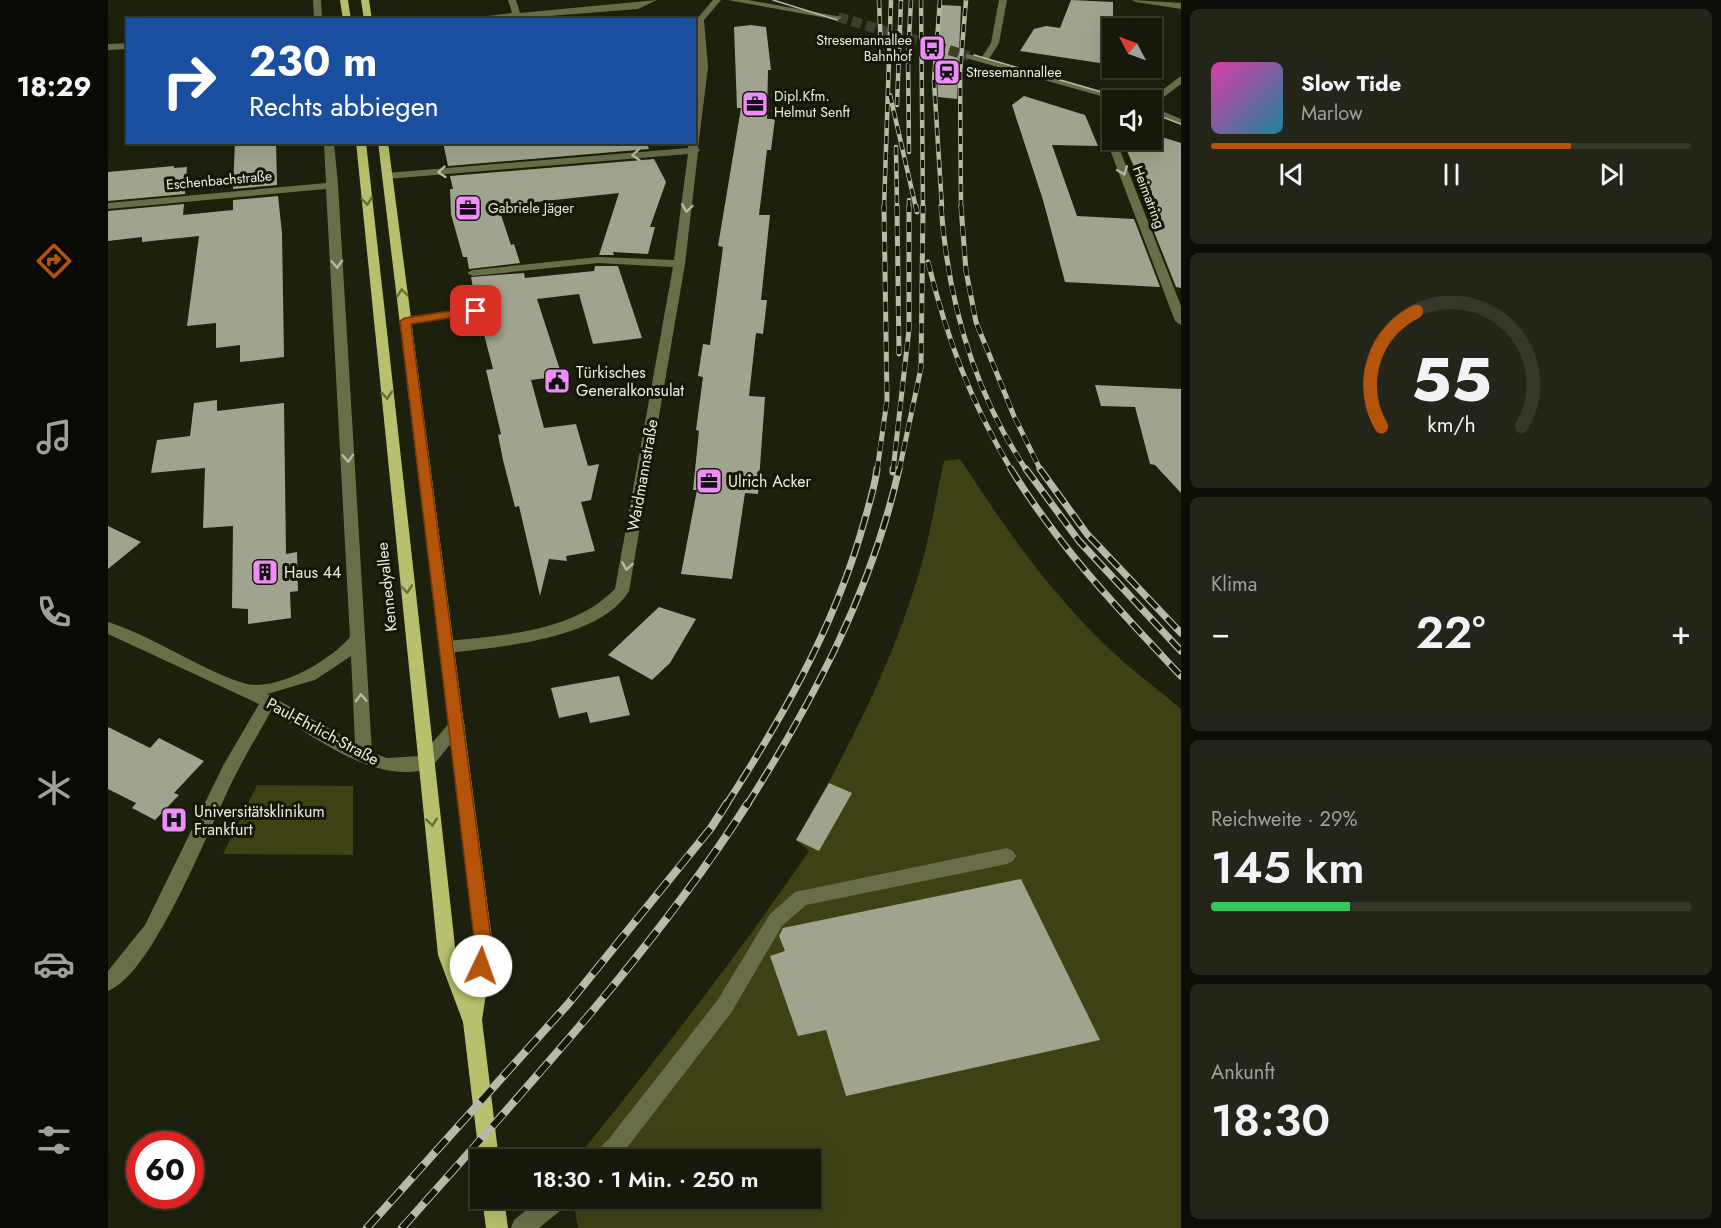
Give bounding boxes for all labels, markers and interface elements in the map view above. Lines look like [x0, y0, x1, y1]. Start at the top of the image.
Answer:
north arrow [1102, 18, 1162, 78]
map controls [1102, 18, 1162, 150]
place label: Stresemannallee Bahnhof [816, 30, 913, 66]
text: 230 m [249, 31, 377, 92]
bus stop icon: Stresemannallee Bahnhof [917, 33, 947, 63]
icon: right [150, 42, 228, 120]
station icon: Stresemannallee [932, 57, 962, 87]
place label: Stresemannallee [966, 62, 1062, 82]
text: 18:29 [16, 67, 92, 106]
text: Slow Tide [1301, 67, 1401, 99]
place label: Dipl.Kfm. Helmut Senft [774, 86, 851, 122]
text: Rechts abbiegen [249, 87, 439, 126]
office icon: Dipl.Kfm. Helmut Senft [740, 89, 770, 119]
button: sound [1102, 90, 1162, 150]
text: Marlow [1301, 99, 1363, 128]
one-way arrow [632, 148, 641, 161]
icon: previous [1275, 158, 1308, 191]
icon: pause [1435, 158, 1468, 191]
icon: next [1595, 158, 1628, 191]
street label: Heimatring [1128, 163, 1170, 231]
street label: Eschenbachstraße [165, 165, 273, 195]
one-way arrow [437, 165, 447, 178]
one-way arrow [1116, 165, 1128, 176]
office icon: Gabriele Jäger [453, 193, 483, 223]
one-way arrow [360, 196, 373, 205]
place label: Gabriele Jäger [488, 198, 574, 218]
one-way arrow [681, 203, 693, 212]
icon: directions [33, 240, 75, 282]
one-way arrow [331, 259, 344, 268]
pin [450, 285, 501, 336]
one-way arrow [396, 288, 409, 297]
icon: arrive [459, 294, 492, 327]
text: 55 [1411, 334, 1491, 424]
place label: Türkisches Generalkonsulat [576, 361, 684, 402]
public building icon: Türkisches Generalkonsulat [542, 366, 572, 396]
one-way arrow [380, 390, 393, 399]
text: km/h [1427, 410, 1475, 441]
icon: music [33, 416, 75, 458]
street label: Waidmannstraße [621, 417, 664, 533]
one-way arrow [342, 454, 355, 463]
office icon: Ulrich Acker [694, 466, 724, 496]
place label: Ulrich Acker [728, 470, 811, 493]
street label: Kennedyallee [370, 541, 403, 633]
building icon: Haus 44 [250, 557, 280, 587]
place label: Haus 44 [284, 561, 341, 584]
one-way arrow [621, 561, 634, 571]
text: Klima [1211, 570, 1257, 599]
one-way arrow [400, 584, 413, 593]
icon: phone [33, 591, 75, 633]
text: 22° [1416, 600, 1485, 665]
text: − [1211, 609, 1230, 656]
text: + [1671, 609, 1691, 656]
street label: Paul-Ehrlich-Straße [262, 692, 383, 771]
one-way arrow [355, 694, 368, 703]
icon: climate [33, 767, 75, 809]
place label: Universitätsklinikum Frankfurt [194, 800, 325, 841]
hospital icon: Universitätsklinikum Frankfurt [159, 805, 189, 835]
text: Reichweite · 29% [1211, 805, 1357, 834]
one-way arrow [425, 817, 438, 826]
text: 145 km [1211, 835, 1365, 900]
position arrow [449, 934, 513, 998]
icon: car [33, 943, 75, 985]
text: Ankunft [1211, 1058, 1275, 1087]
text: 18:30 [1211, 1088, 1330, 1153]
icon: filters [33, 1119, 75, 1161]
speed limit sign: 60 [126, 1131, 204, 1209]
text: 18:30 · 1 Min. · 250 m [532, 1163, 759, 1195]

